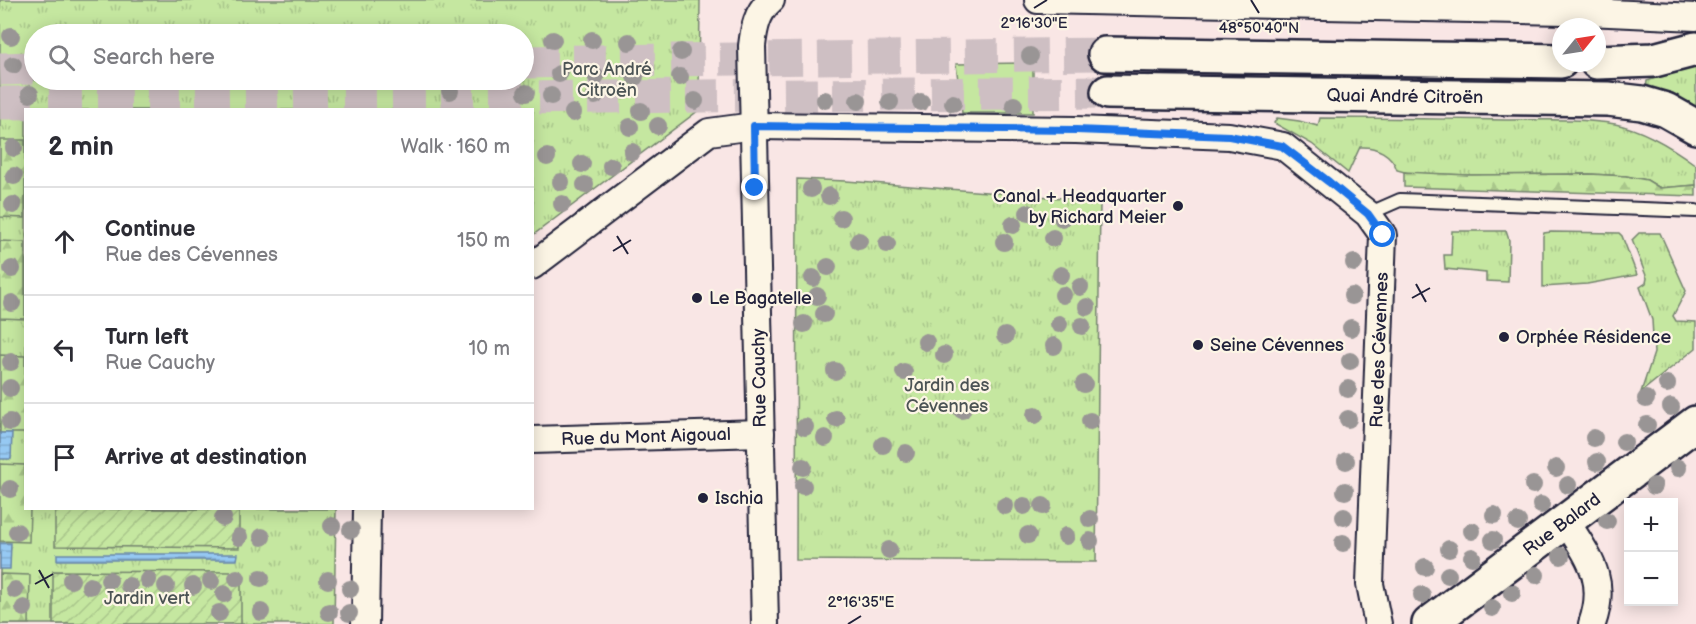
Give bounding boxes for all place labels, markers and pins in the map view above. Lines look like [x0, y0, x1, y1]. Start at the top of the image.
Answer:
place label: Canal + Headquarter by Richard Meier [993, 186, 1166, 228]
marker: Canal + Headquarter by Richard Meier [1171, 199, 1185, 213]
place label: Le Bagatelle [709, 288, 812, 309]
marker: Le Bagatelle [690, 291, 704, 305]
place label: Orphée Résidence [1516, 327, 1671, 348]
marker: Orphée Résidence [1497, 330, 1511, 344]
place label: Seine Cévennes [1210, 335, 1344, 356]
marker: Seine Cévennes [1191, 338, 1205, 352]
place label: Ischia [715, 488, 763, 509]
marker: Ischia [696, 491, 710, 505]

